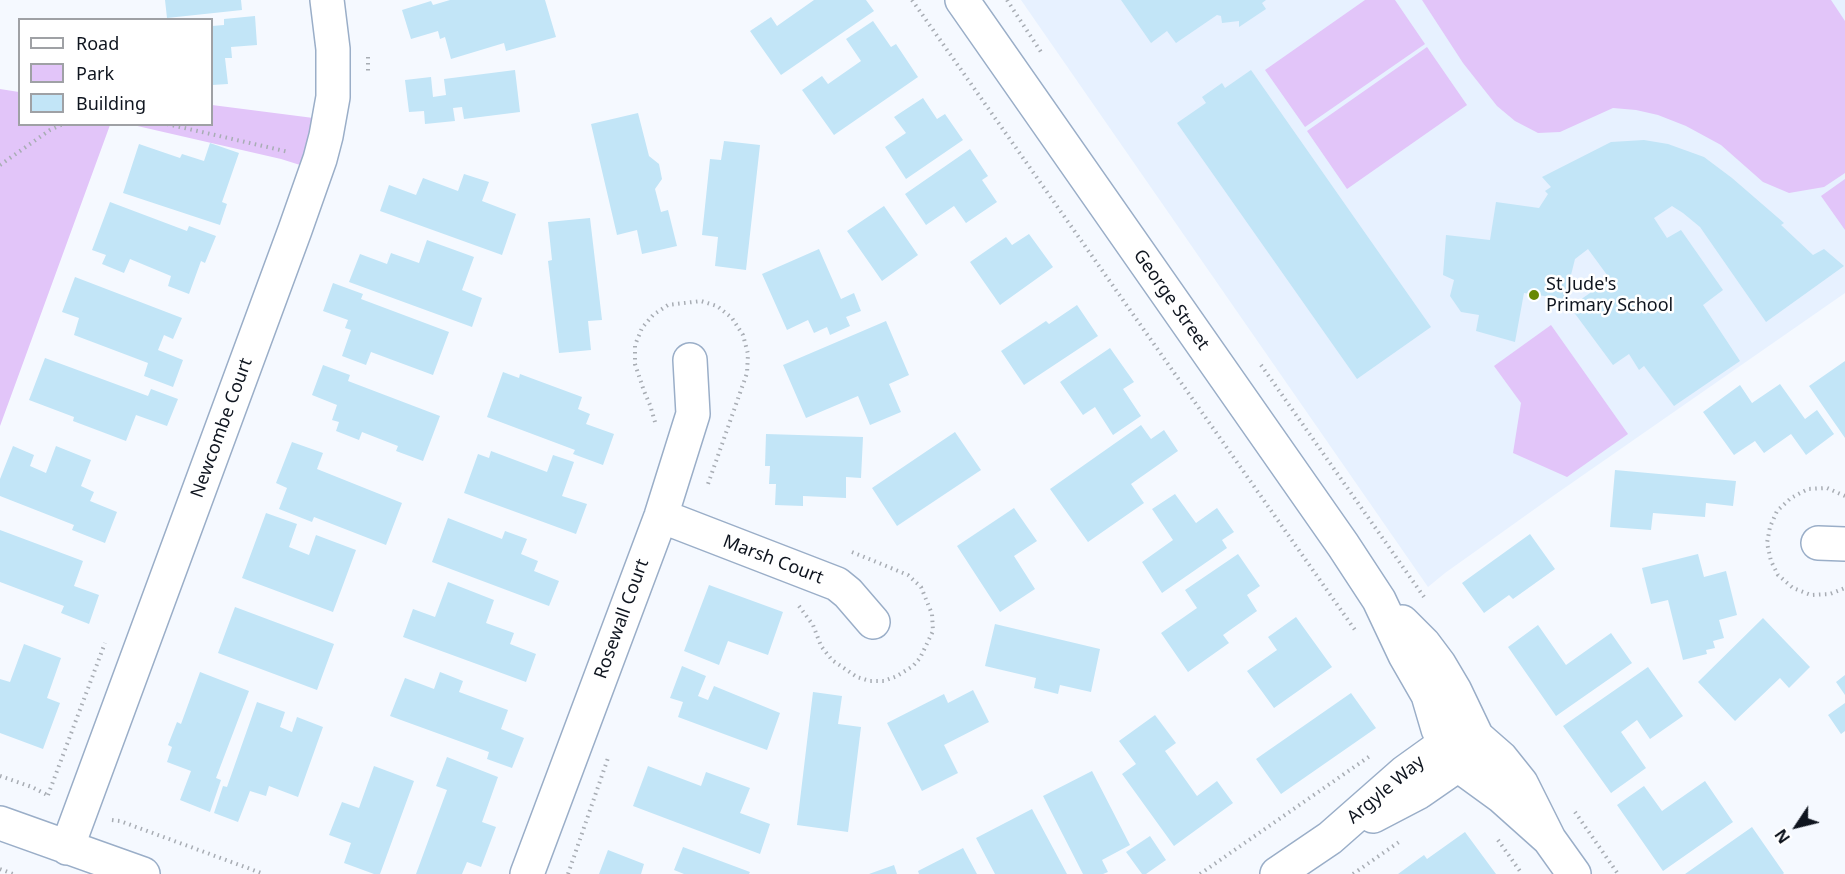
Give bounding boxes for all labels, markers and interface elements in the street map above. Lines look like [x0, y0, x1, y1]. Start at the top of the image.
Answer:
legend [18, 18, 213, 126]
text: Road [76, 31, 119, 55]
text: Park [76, 61, 114, 85]
text: Building [76, 91, 146, 115]
street label: George Street [1128, 246, 1214, 354]
place label: St Jude's Primary School [1546, 274, 1673, 316]
marker: St Jude's Primary School [1527, 288, 1541, 302]
street label: Newcombe Court [187, 355, 257, 501]
street label: Marsh Court [720, 531, 826, 589]
street label: Rosewall Court [590, 556, 654, 682]
street label: Argyle Way [1343, 751, 1429, 829]
north arrow [1767, 796, 1827, 856]
text: N [1770, 825, 1795, 848]

